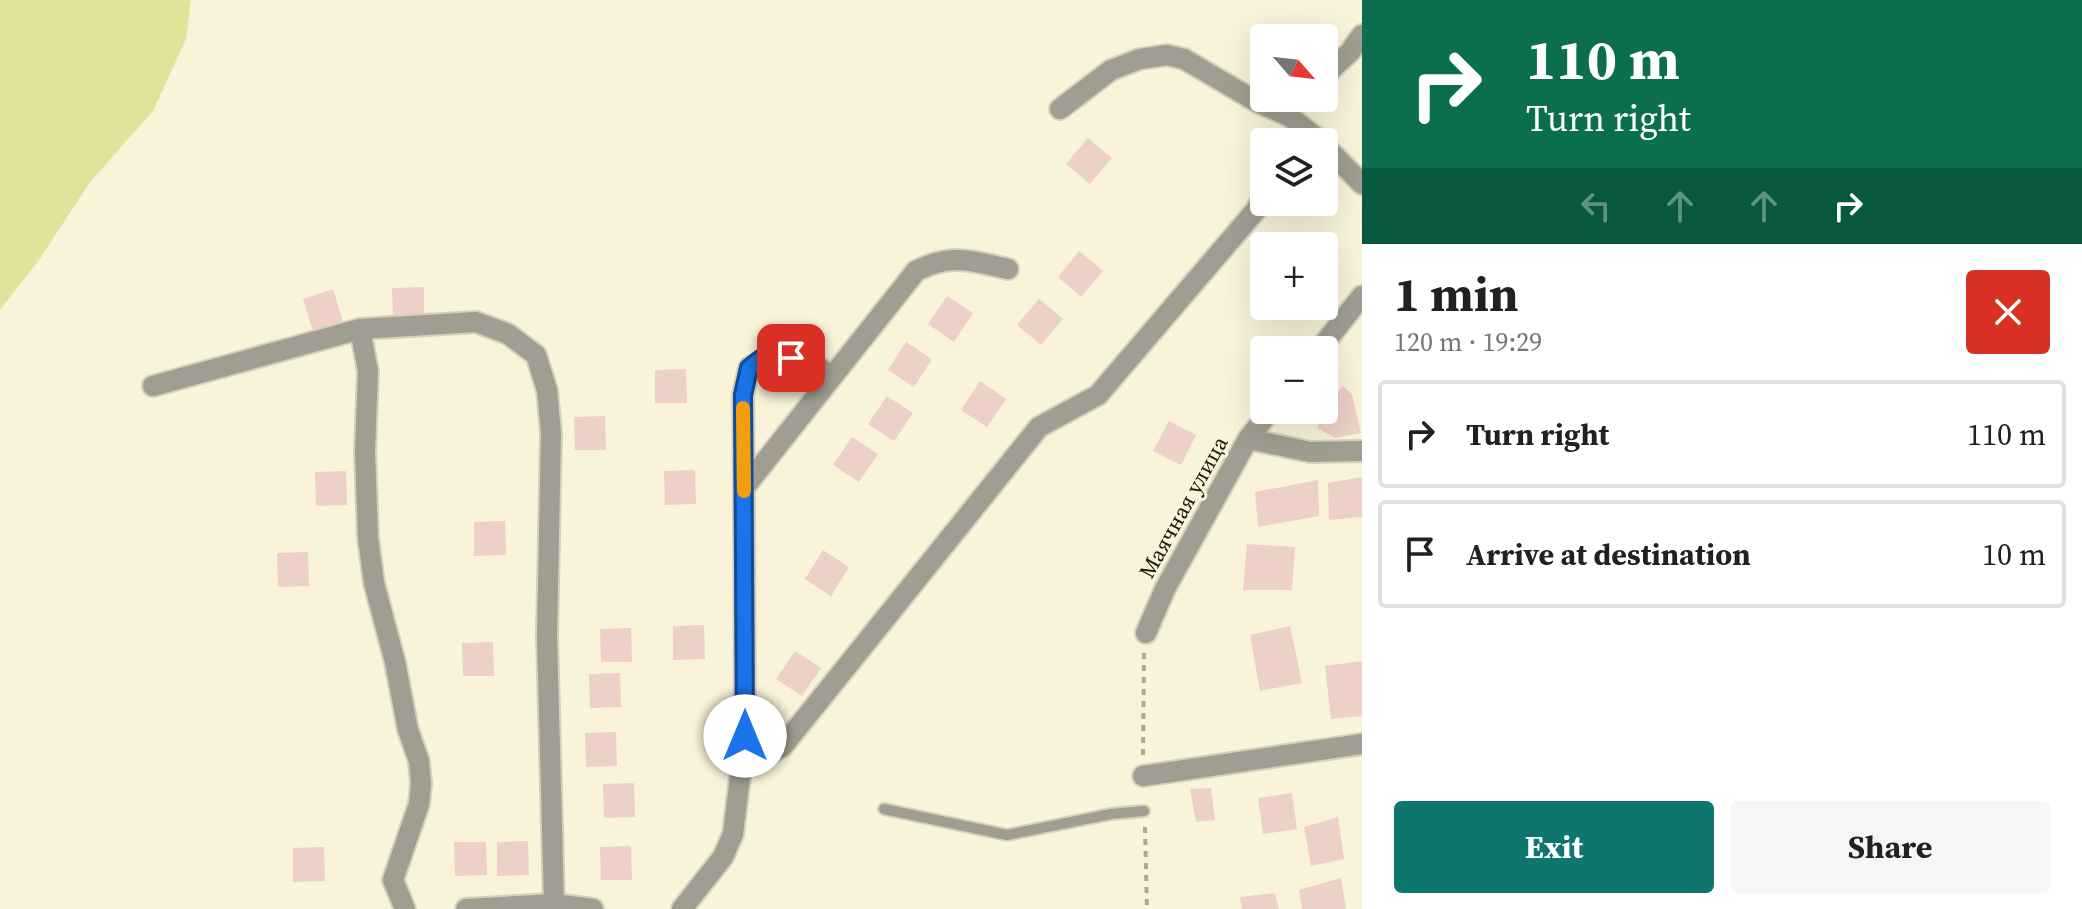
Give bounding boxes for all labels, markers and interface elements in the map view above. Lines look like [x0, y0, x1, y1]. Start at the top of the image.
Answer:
text: 110 m [1526, 21, 1680, 98]
north arrow [1250, 24, 1338, 112]
map controls [1250, 24, 1338, 424]
icon: right [1394, 32, 1498, 136]
text: Turn right [1526, 94, 1691, 143]
button: layers [1250, 128, 1338, 216]
icon: left [1574, 184, 1618, 228]
icon: ahead [1658, 184, 1702, 228]
icon: ahead [1742, 184, 1786, 228]
icon: right [1826, 184, 1870, 228]
button: + [1250, 232, 1338, 320]
text: 1 min [1394, 261, 1519, 327]
button: close [1966, 270, 2050, 354]
pin [757, 324, 825, 392]
text: 120 m · 19:29 [1394, 324, 1542, 360]
icon: arrive [769, 336, 813, 380]
button: − [1250, 336, 1338, 424]
icon: right [1398, 412, 1442, 456]
text: Turn right [1466, 414, 1609, 455]
text: 110 m [1967, 414, 2046, 455]
street label: Маячная улица [1131, 430, 1235, 584]
icon: arrive [1398, 532, 1442, 576]
text: Arrive at destination [1466, 534, 1751, 575]
text: 10 m [1982, 534, 2046, 575]
position arrow [703, 694, 787, 778]
button: Exit [1394, 801, 1714, 893]
button: Share [1730, 801, 2050, 893]

